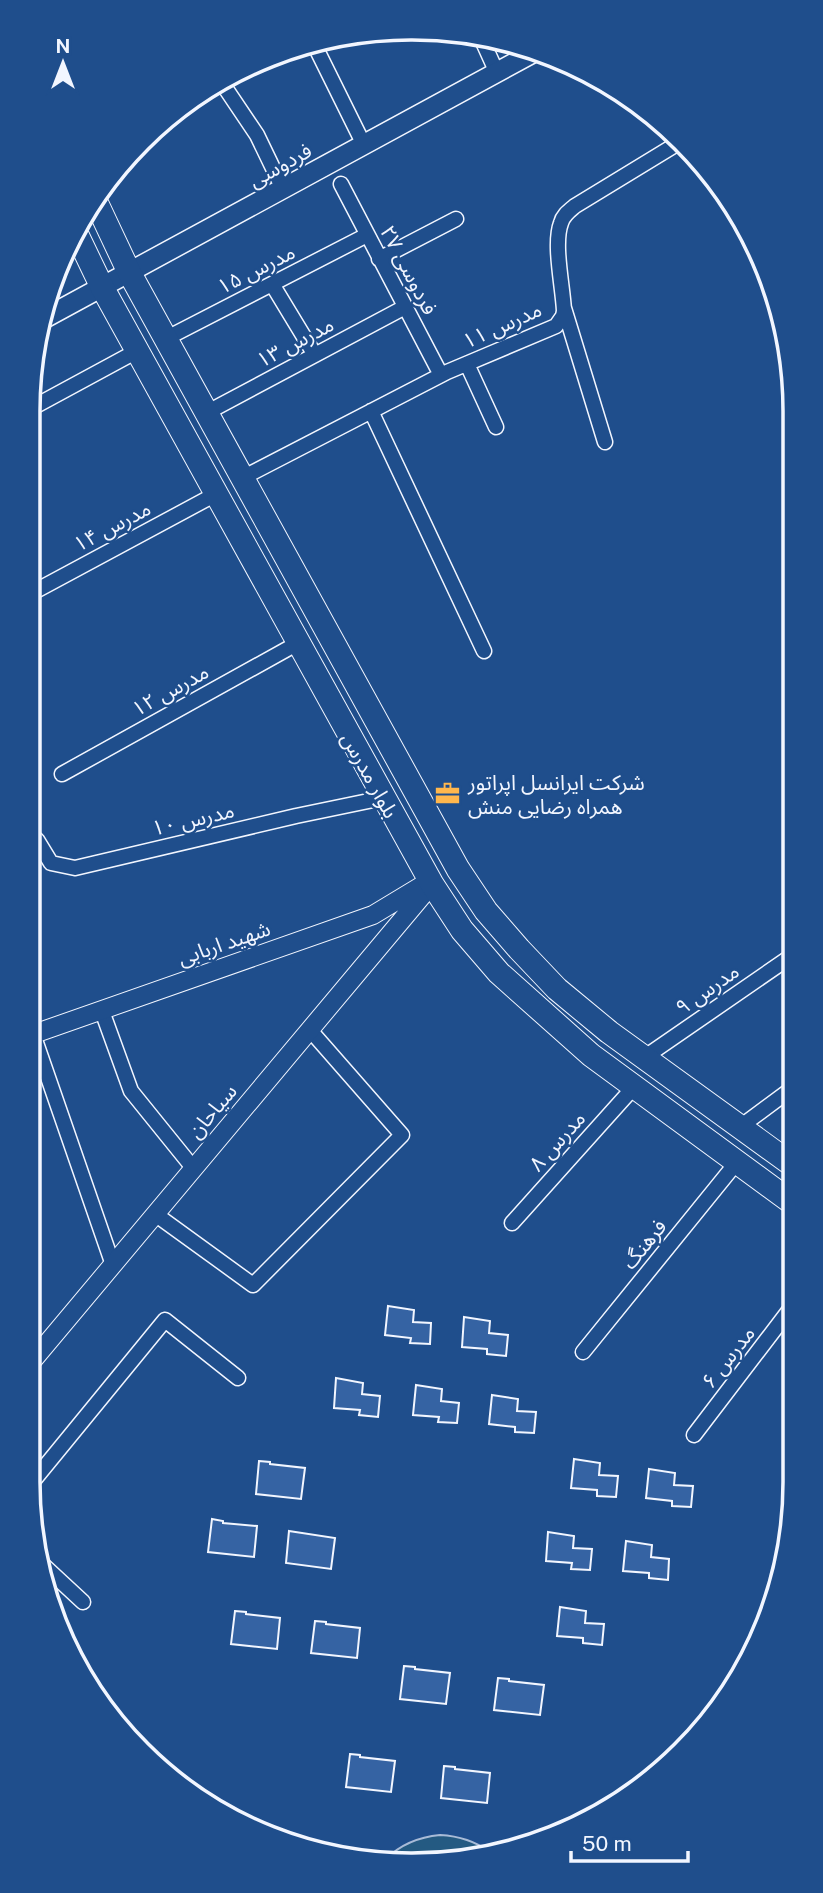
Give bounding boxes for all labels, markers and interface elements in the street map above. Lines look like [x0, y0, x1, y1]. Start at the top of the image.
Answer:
north arrow [28, 28, 98, 98]
text: N [56, 35, 70, 57]
street label: فردوسی [244, 137, 316, 193]
street label: فردوسی ۲۷ [375, 221, 443, 319]
street label: مدرس ۱۵ [213, 239, 299, 299]
street label: مدرس ۱۱ [459, 297, 545, 353]
street label: مدرس ۱۳ [252, 311, 338, 373]
street label: مدرس ۱۴ [69, 495, 155, 557]
street label: مدرس ۱۲ [127, 659, 213, 721]
street label: بلوار مدرس [336, 728, 404, 822]
place label: شرکت ایرانسل اپراتور همراه رضایی منش [467, 770, 645, 819]
office icon: شرکت ایرانسل اپراتور همراه رضایی منش [434, 780, 462, 808]
street label: مدرس ۱۰ [149, 797, 237, 841]
street label: شهید اربابی [174, 916, 274, 970]
street label: مدرس ۹ [670, 958, 744, 1020]
street label: سیاحان [182, 1079, 242, 1143]
street label: مدرس ۸ [524, 1106, 590, 1176]
street label: فرهنگ [616, 1214, 672, 1274]
street label: مدرس ۶ [696, 1321, 760, 1393]
scale bar [571, 1820, 688, 1864]
text: 50 m [582, 1831, 632, 1856]

